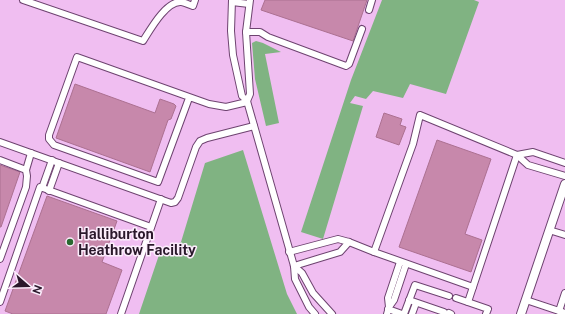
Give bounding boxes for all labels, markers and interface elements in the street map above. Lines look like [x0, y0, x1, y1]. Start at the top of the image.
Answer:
place label: Halliburton Heathrow Facility [78, 226, 196, 258]
marker: Halliburton Heathrow Facility [65, 237, 75, 247]
north arrow [8, 266, 48, 306]
text: N [30, 283, 45, 296]

